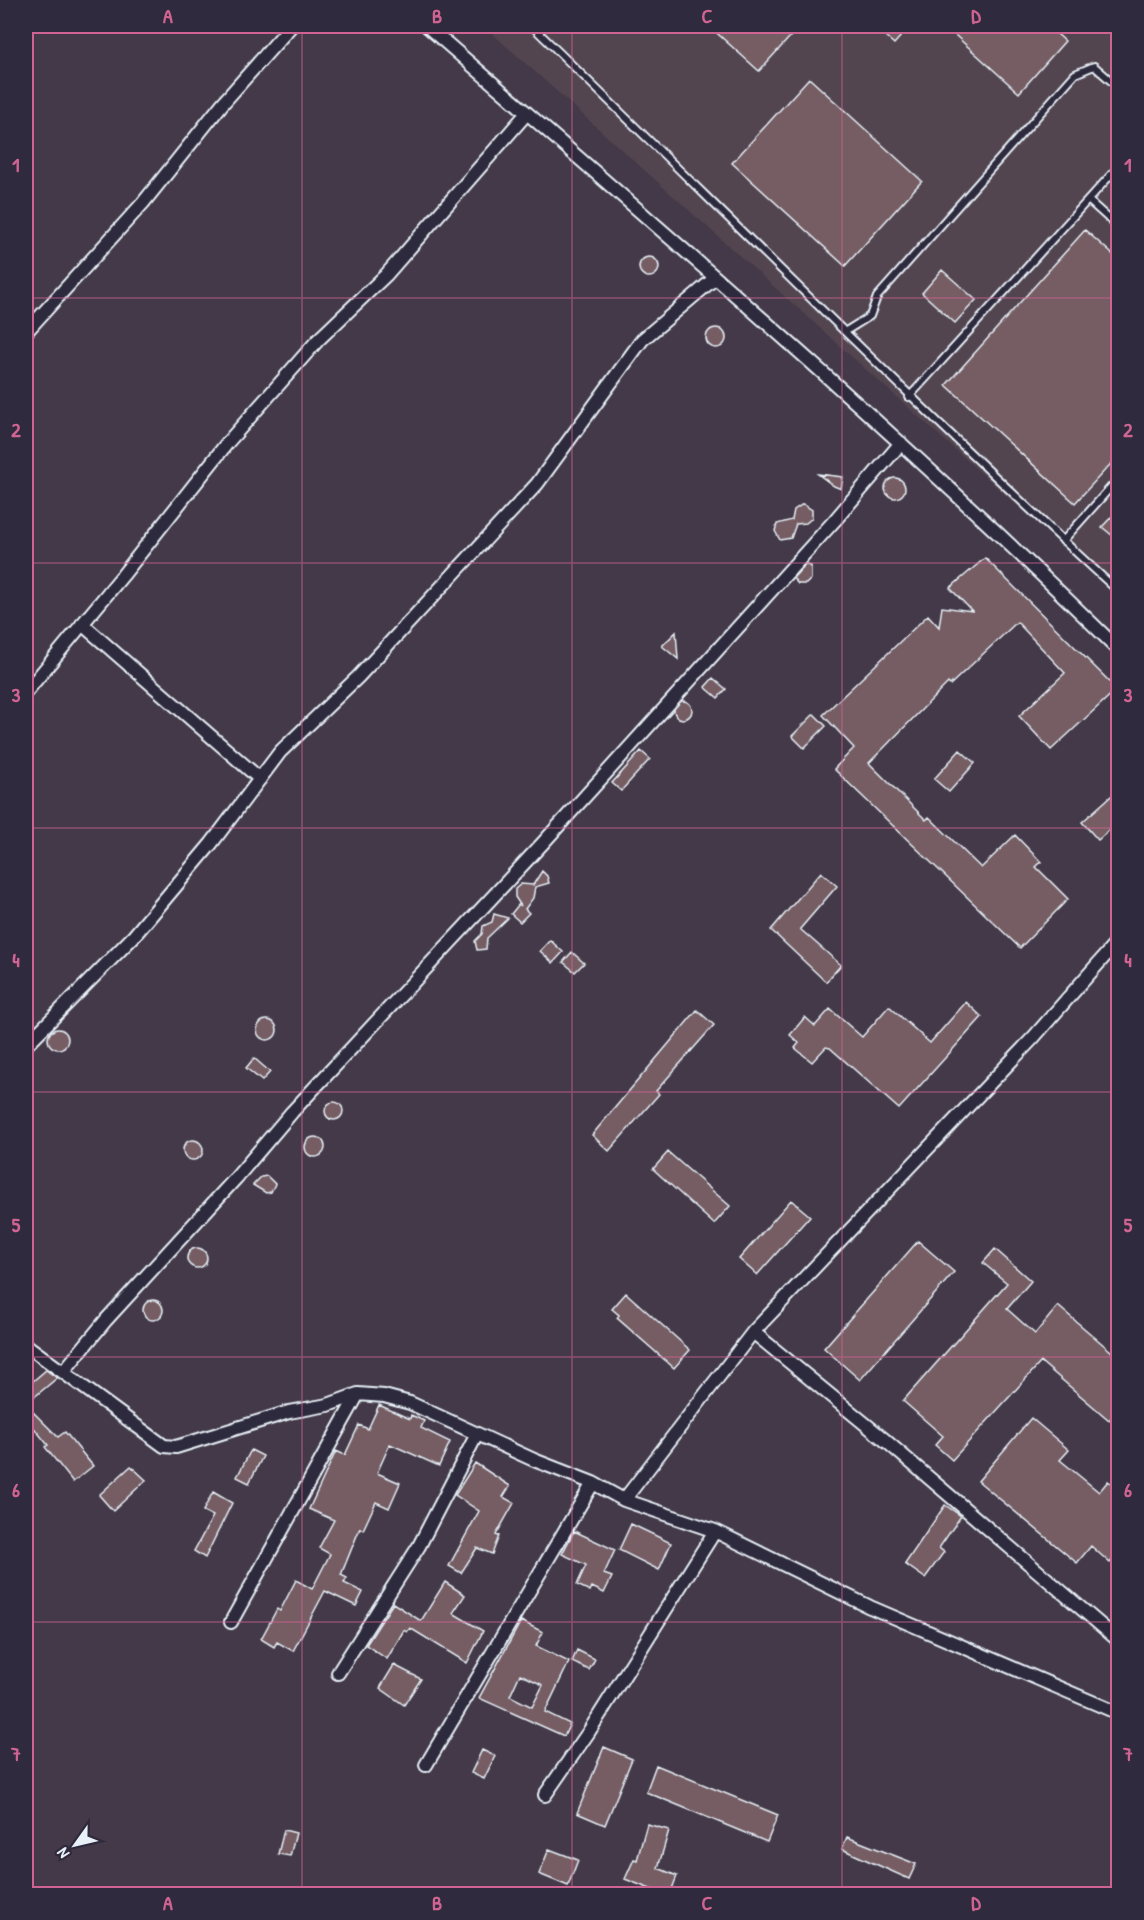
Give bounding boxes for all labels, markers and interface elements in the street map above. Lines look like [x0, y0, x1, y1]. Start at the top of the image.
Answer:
text: A [163, 2, 173, 29]
text: B [432, 2, 442, 29]
text: C [702, 2, 713, 29]
text: D [971, 2, 981, 29]
text: 1 [12, 151, 20, 178]
text: 1 [1124, 151, 1132, 178]
text: 2 [11, 416, 21, 443]
text: 2 [1123, 416, 1133, 443]
text: 3 [12, 681, 21, 708]
text: 3 [1124, 681, 1133, 708]
text: 4 [12, 946, 20, 973]
text: 4 [1124, 946, 1132, 973]
text: 5 [12, 1211, 21, 1238]
text: 5 [1124, 1211, 1133, 1238]
text: 6 [12, 1476, 20, 1503]
text: 6 [1124, 1476, 1132, 1503]
text: 7 [10, 1740, 21, 1767]
text: 7 [1122, 1740, 1133, 1767]
north arrow [45, 1815, 105, 1875]
text: N [51, 1843, 74, 1863]
text: A [163, 1889, 173, 1916]
text: B [432, 1889, 442, 1916]
text: C [702, 1889, 713, 1916]
text: D [971, 1889, 981, 1916]

